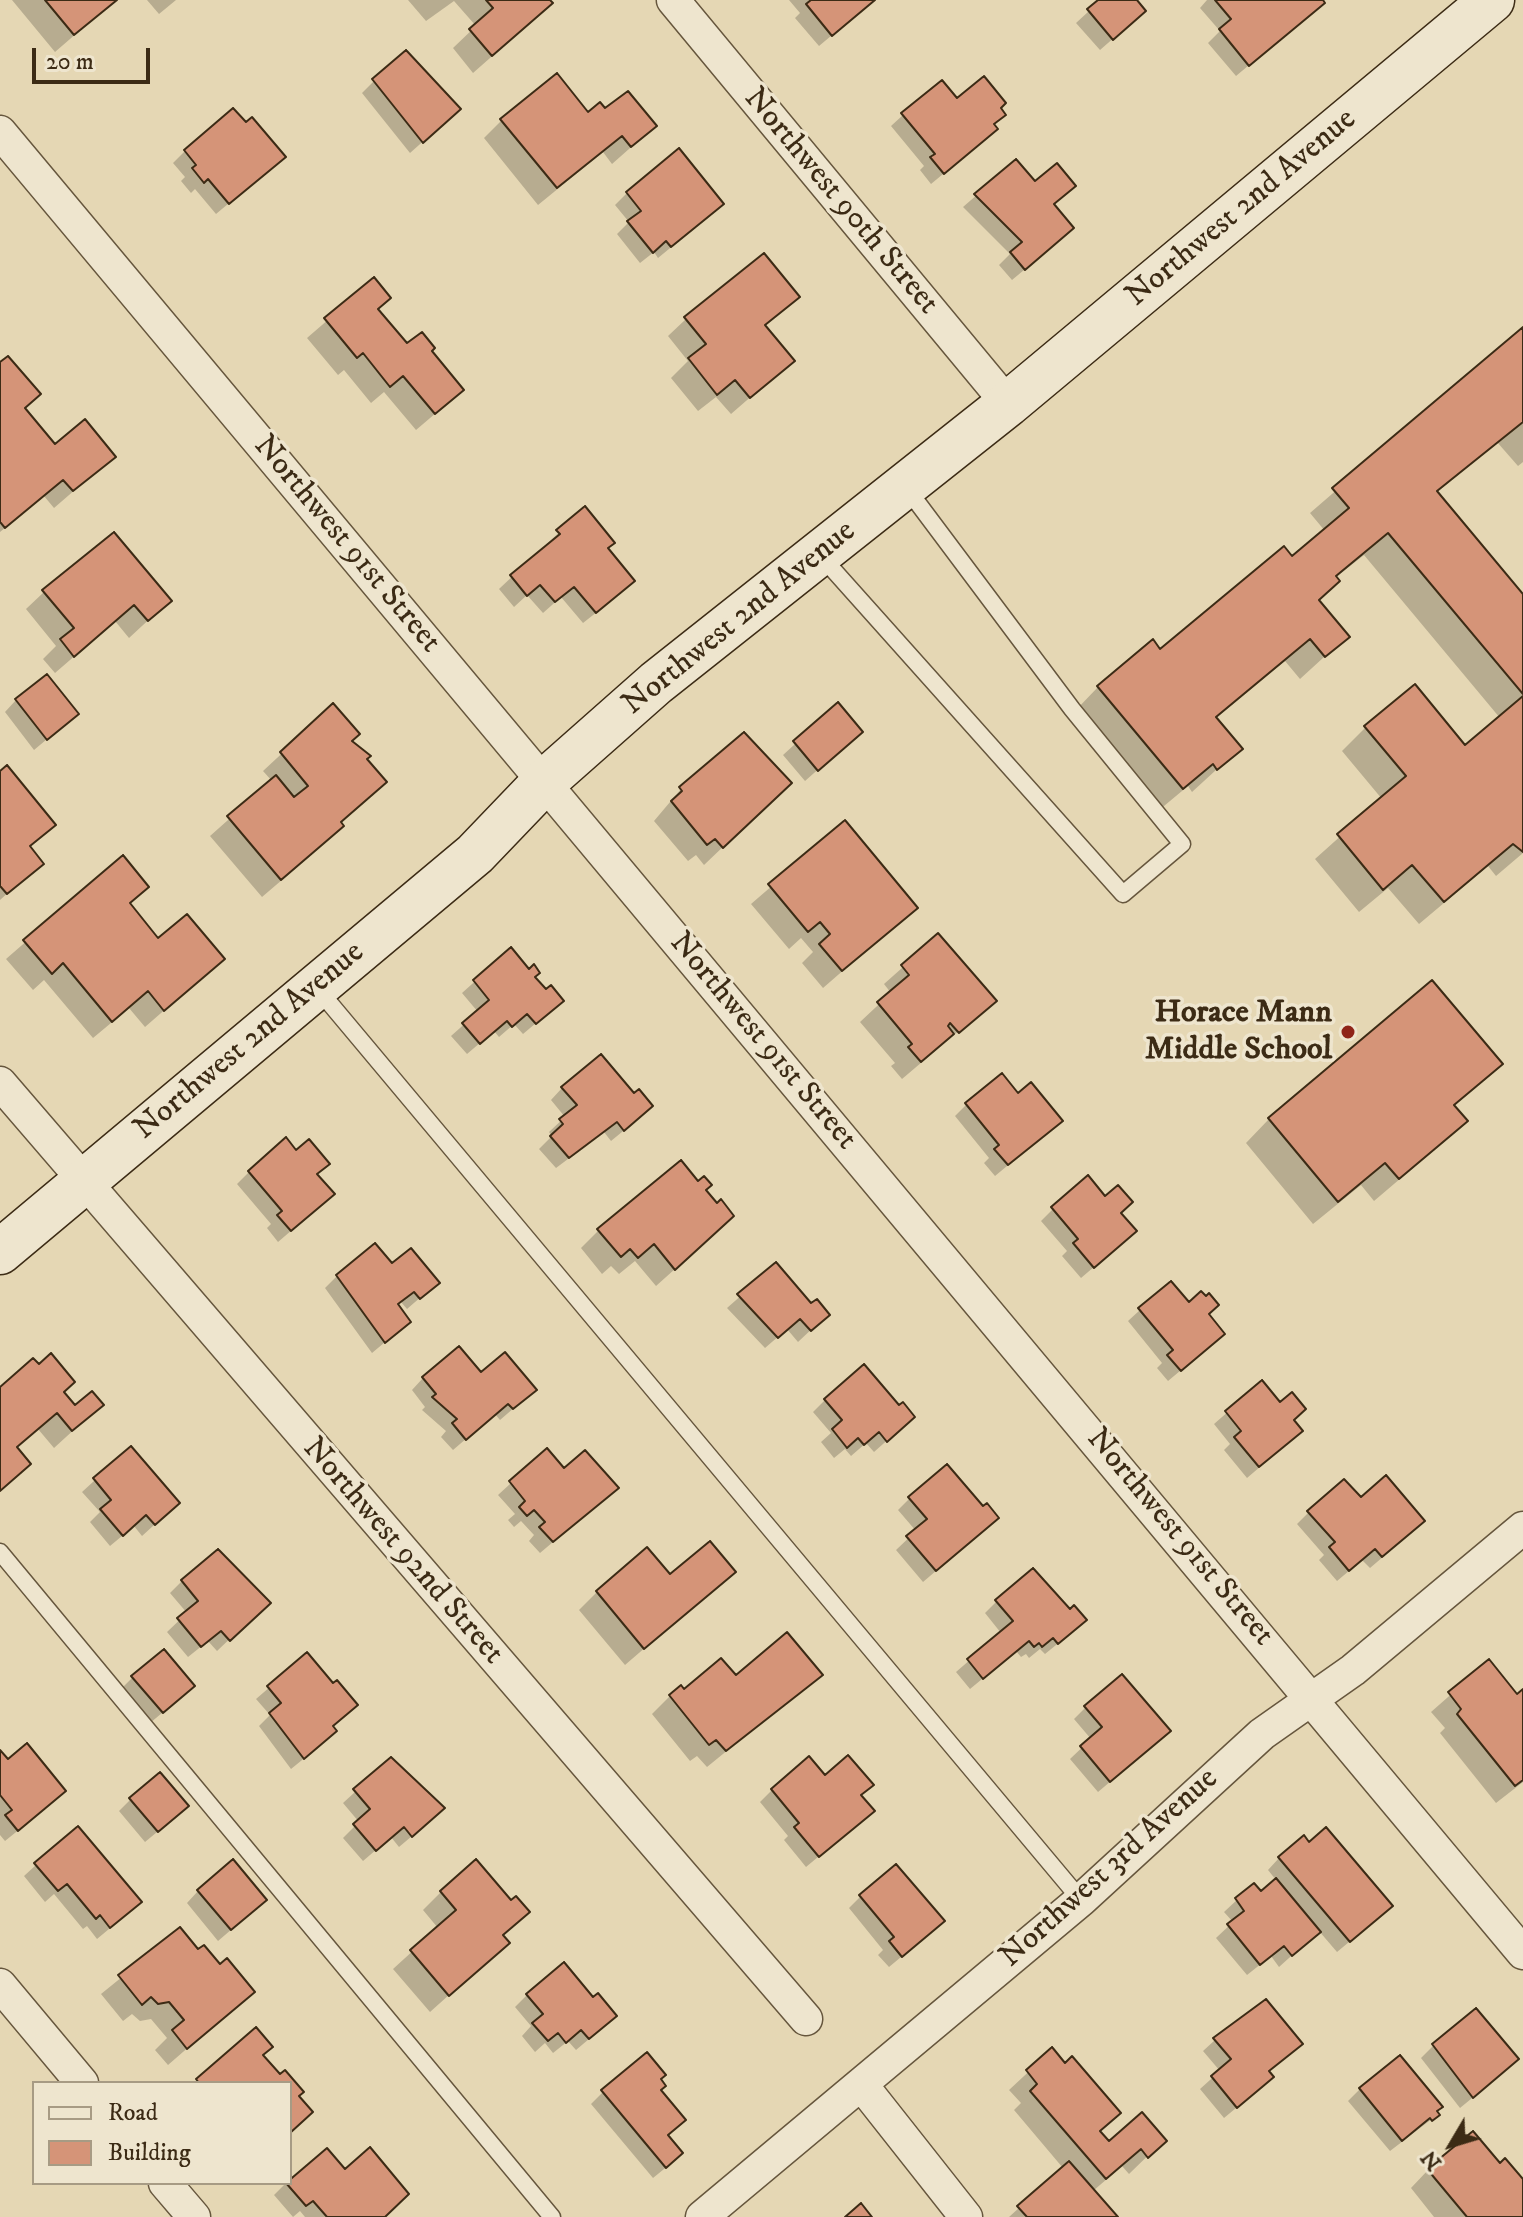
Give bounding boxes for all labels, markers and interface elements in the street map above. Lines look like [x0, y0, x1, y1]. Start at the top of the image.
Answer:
scale bar [36, 32, 154, 82]
text: 20 m [46, 47, 94, 77]
street label: Northwest 90th Street [734, 81, 946, 323]
street label: Northwest 2nd Avenue [1119, 102, 1365, 316]
street label: Northwest 91st Street [244, 428, 448, 662]
street label: Northwest 2nd Avenue [616, 513, 864, 725]
street label: Northwest 91st Street [660, 925, 864, 1159]
street label: Northwest 2nd Avenue [127, 935, 373, 1149]
place label: Horace Mann Middle School [1145, 995, 1332, 1070]
marker: Horace Mann Middle School [1339, 1023, 1357, 1041]
street label: Northwest 91st Street [1077, 1421, 1281, 1655]
street label: Northwest 92nd Street [293, 1431, 511, 1673]
street label: Northwest 3rd Avenue [993, 1761, 1227, 1977]
legend [32, 2081, 292, 2185]
text: Road [108, 2098, 158, 2128]
north arrow [1411, 2105, 1491, 2185]
text: Building [108, 2138, 191, 2168]
text: N [1415, 2145, 1448, 2176]

